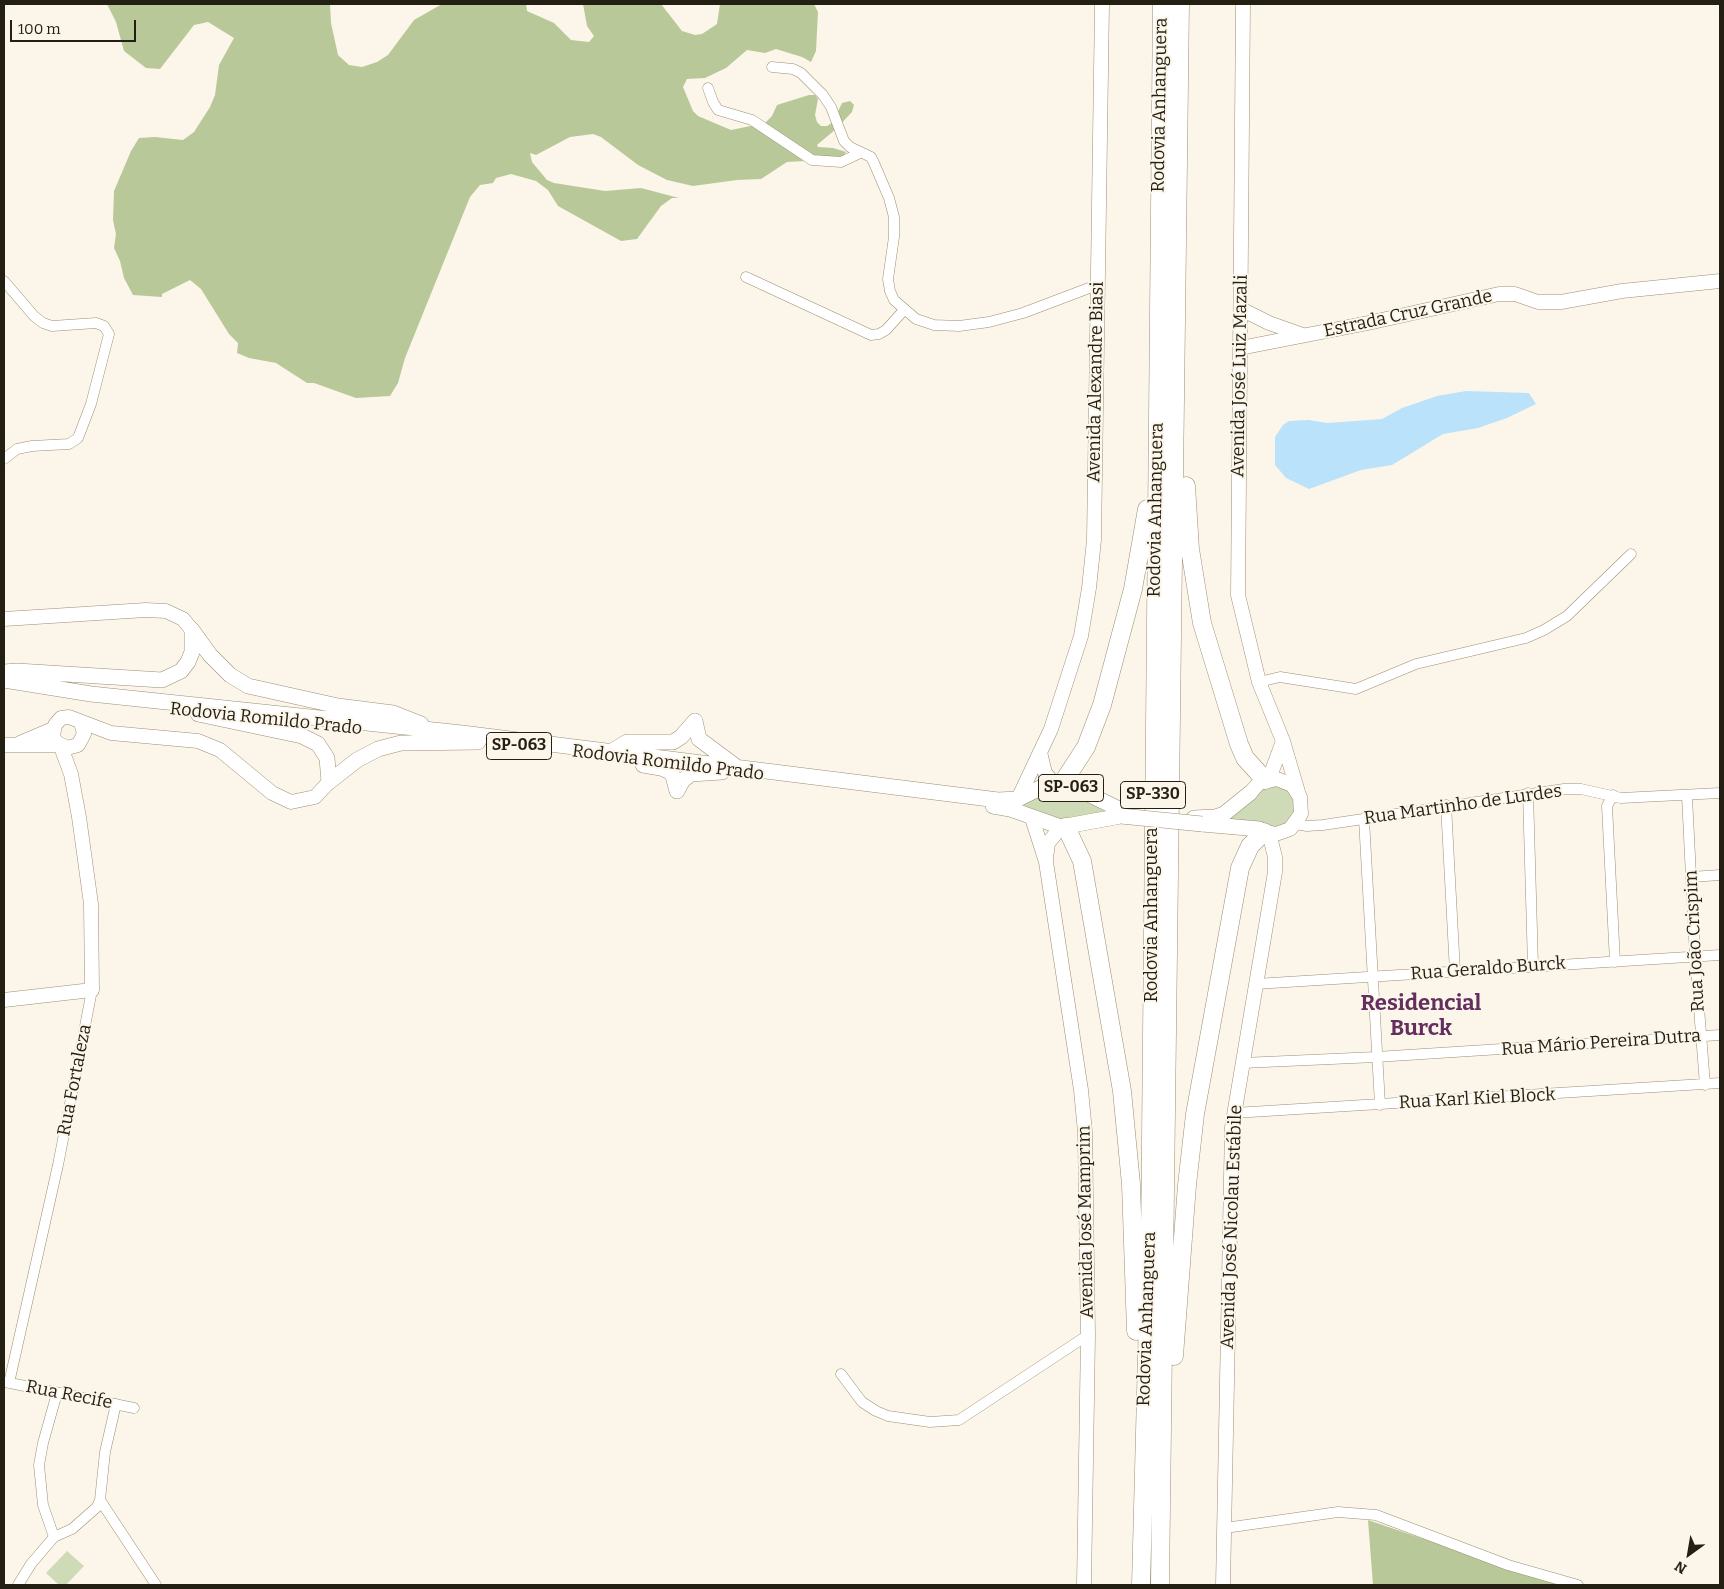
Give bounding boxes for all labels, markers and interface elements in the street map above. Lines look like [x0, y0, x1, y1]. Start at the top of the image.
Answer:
scale bar [12, 10, 139, 42]
street label: Rodovia Anhanguera [1148, 17, 1172, 193]
text: 100 m [18, 20, 61, 38]
street label: Avenida José Luiz Mazali [1227, 274, 1253, 478]
street label: Avenida Alexandre Biasi [1083, 281, 1109, 483]
street label: Estrada Cruz Grande [1322, 286, 1494, 342]
street label: Rodovia Anhanguera [1144, 422, 1168, 598]
street label: Rodovia Romildo Prado [169, 698, 363, 740]
road number: SP-063 [486, 732, 552, 759]
street label: Rodovia Romildo Prado [571, 740, 765, 786]
road number: SP-063 [1038, 774, 1104, 801]
street label: Rua Martinho de Lurdes [1363, 780, 1563, 830]
road number: SP-330 [1120, 782, 1186, 808]
street label: Rodovia Anhanguera [1141, 828, 1163, 1002]
street label: Rua João Crispim [1680, 869, 1710, 1013]
street label: Rua Geraldo Burck [1410, 953, 1566, 985]
district label: Residencial Burck [1361, 991, 1481, 1042]
street label: Rua Fortaleza [54, 1022, 96, 1138]
street label: Rua Mário Pereira Dutra [1500, 1025, 1702, 1061]
street label: Rua Karl Kiel Block [1398, 1084, 1556, 1114]
street label: Avenida José Nicolau Estábile [1217, 1104, 1247, 1350]
street label: Avenida José Mamprim [1074, 1125, 1098, 1319]
street label: Rodovia Anhanguera [1133, 1231, 1161, 1407]
street label: Rua Recife [24, 1376, 114, 1414]
north arrow [1664, 1529, 1714, 1579]
text: N [1672, 1557, 1690, 1577]

